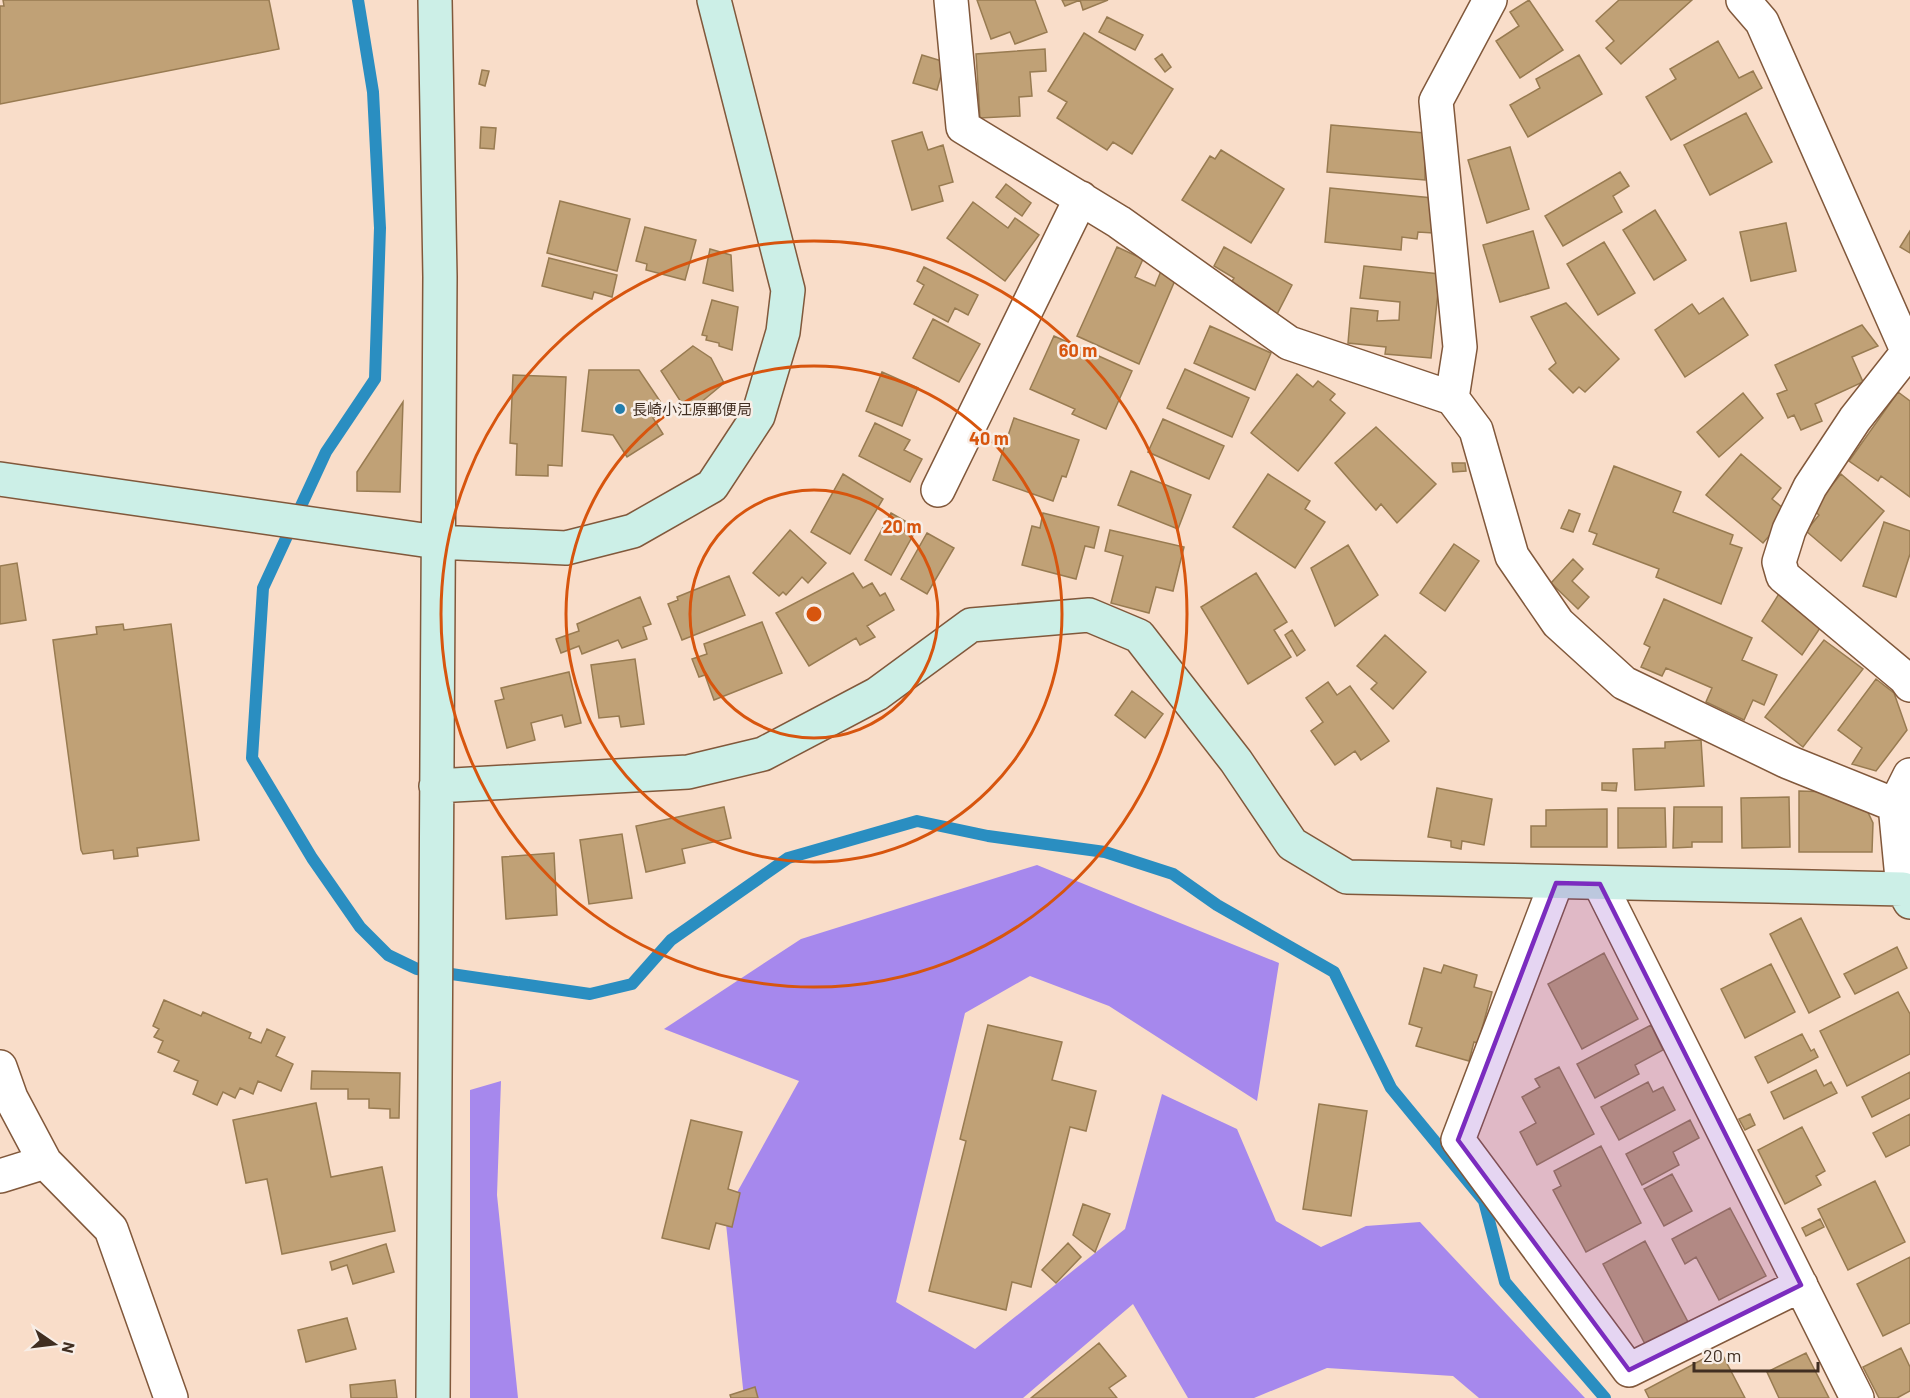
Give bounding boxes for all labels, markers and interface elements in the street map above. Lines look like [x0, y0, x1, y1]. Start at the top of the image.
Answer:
text: 60 m [1059, 339, 1097, 361]
place label: 長崎小江原郵便局 [632, 400, 752, 418]
marker: 長崎小江原郵便局 [613, 402, 627, 416]
text: 40 m [969, 427, 1009, 449]
text: 20 m [883, 515, 921, 537]
centre of rings [804, 604, 824, 624]
north arrow [24, 1314, 84, 1374]
scale bar [1694, 1335, 1818, 1373]
text: N [59, 1340, 80, 1355]
text: 20 m [1703, 1344, 1741, 1366]

